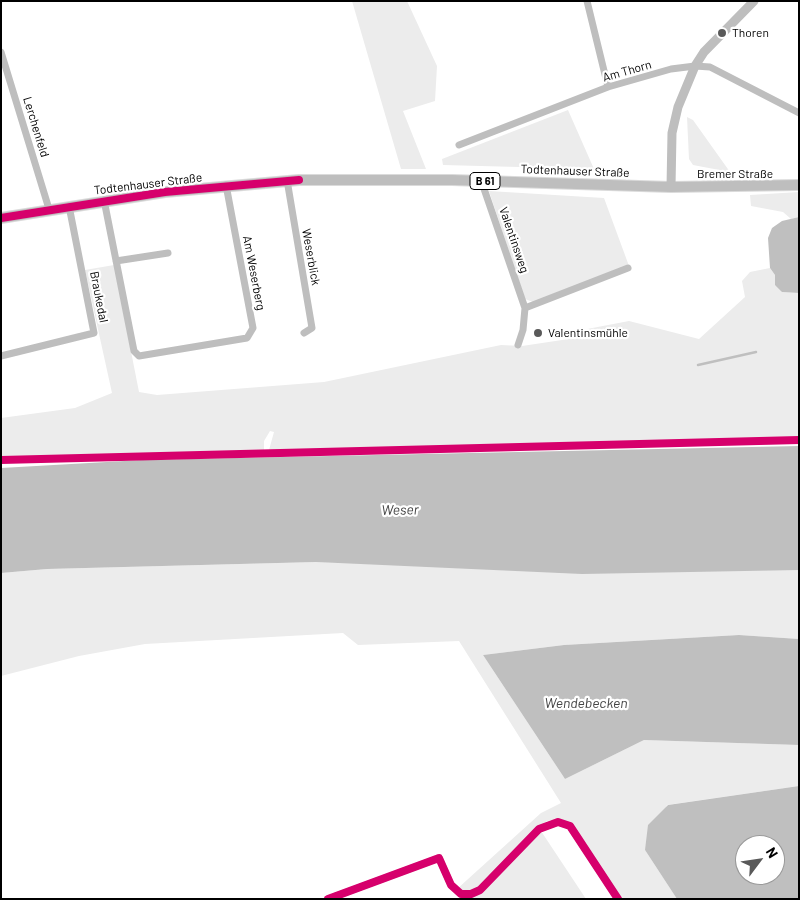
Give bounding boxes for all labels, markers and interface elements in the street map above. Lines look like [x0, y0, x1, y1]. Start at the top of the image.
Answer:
place label: Thoren [732, 26, 769, 40]
marker: Thoren [716, 27, 728, 39]
street label: Am Thorn [601, 57, 653, 85]
street label: Lerchenfeld [20, 95, 52, 159]
street label: Todtenhauser Straße [520, 162, 630, 180]
street label: Bremer Straße [697, 167, 773, 181]
street label: Todtenhauser Straße [93, 170, 203, 198]
road number: B 61 [470, 172, 500, 190]
street label: Valentinsweg [496, 205, 532, 275]
street label: Weserblick [299, 227, 323, 287]
street label: Am Weserberg [240, 234, 268, 312]
street label: Braukedal [87, 270, 111, 324]
place label: Valentinsmühle [548, 326, 628, 340]
marker: Valentinsmühle [532, 327, 544, 339]
water label: Weser [381, 501, 419, 519]
water label: Wendebecken [544, 695, 628, 711]
north arrow [735, 835, 785, 885]
text: N [763, 844, 782, 861]

